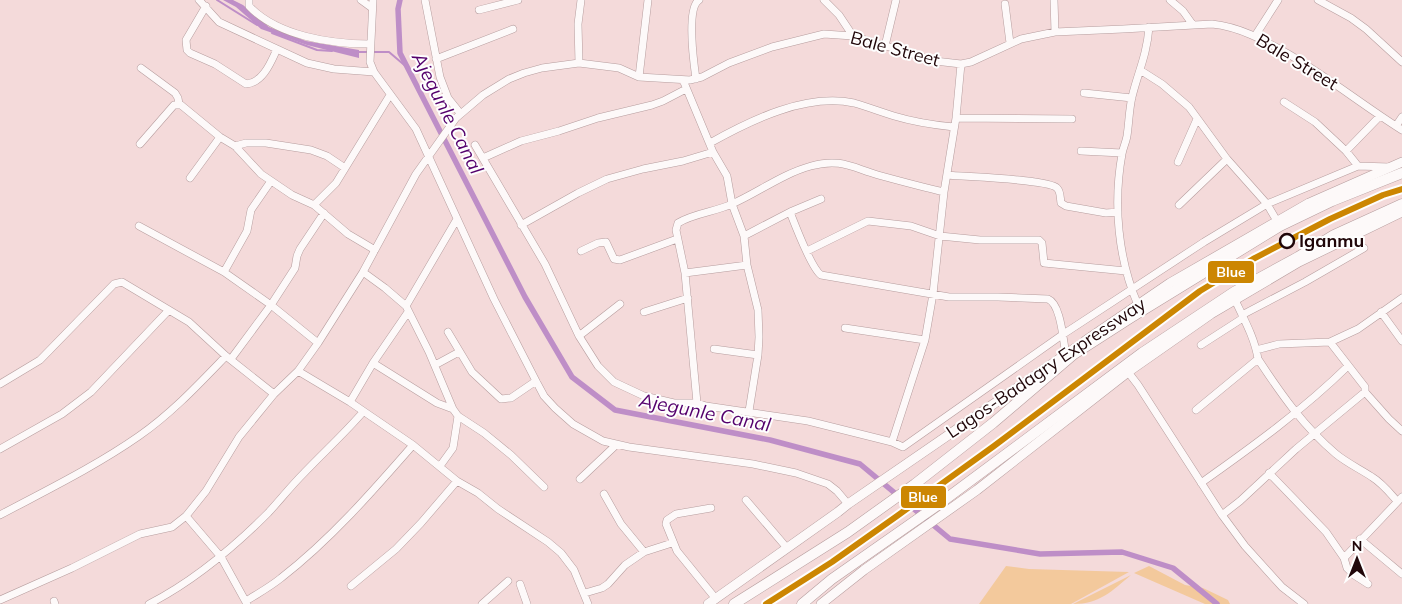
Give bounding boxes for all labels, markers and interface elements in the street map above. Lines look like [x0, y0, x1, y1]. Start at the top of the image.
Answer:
street label: Bale Street [848, 26, 942, 71]
street label: Bale Street [1252, 28, 1342, 95]
water label: Ajegunle Canal [407, 47, 489, 178]
place label: Iganmu [1299, 229, 1364, 252]
marker: Iganmu [1279, 233, 1295, 249]
line badge: Blue [1207, 260, 1255, 284]
text: Blue [1216, 263, 1246, 281]
street label: Lagos-Badagry Expressway [942, 292, 1150, 443]
water label: Ajegunle Canal [636, 387, 773, 437]
line badge: Blue [900, 485, 947, 509]
text: Blue [908, 488, 938, 506]
north arrow [1332, 534, 1382, 584]
text: N [1352, 537, 1362, 555]

